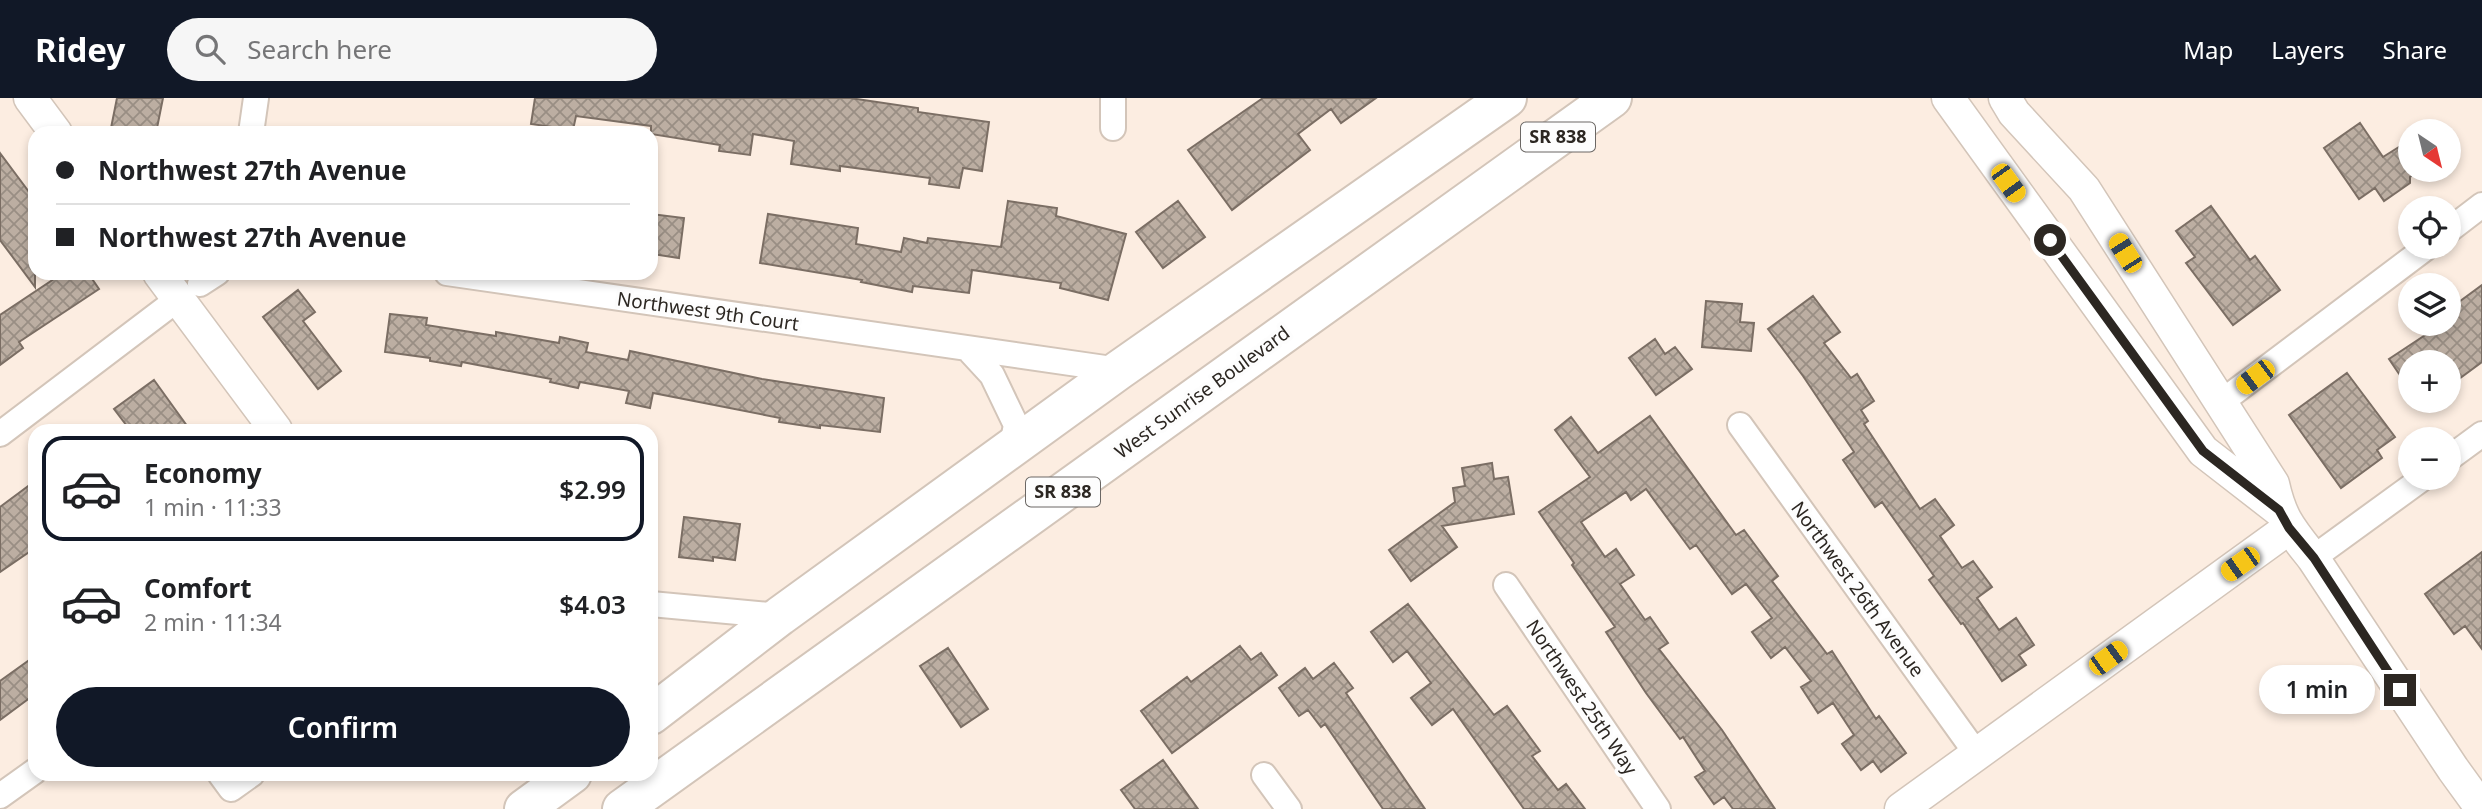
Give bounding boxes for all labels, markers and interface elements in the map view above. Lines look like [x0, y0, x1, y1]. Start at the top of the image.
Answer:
search box [167, 18, 657, 81]
text: Ridey [35, 27, 125, 72]
icon: search [191, 30, 229, 68]
text: Search here [247, 31, 392, 67]
text: Map [2183, 33, 2233, 66]
text: Layers [2271, 33, 2345, 66]
text: Share [2383, 33, 2447, 66]
north arrow [2398, 119, 2460, 182]
map controls [2398, 119, 2461, 490]
road number: SR 838 [1521, 122, 1595, 152]
text: Northwest 27th Avenue [98, 152, 406, 188]
car [1988, 160, 2029, 206]
button: locate [2398, 196, 2461, 259]
text: Northwest 27th Avenue [98, 219, 406, 255]
route start [2034, 224, 2066, 256]
car [2105, 230, 2146, 276]
button: layers [2398, 273, 2461, 336]
street label: Northwest 9th Court [615, 285, 801, 337]
street label: West Sunrise Boulevard [1109, 320, 1295, 464]
button: + [2398, 350, 2461, 413]
car [2232, 356, 2279, 398]
button: − [2398, 427, 2461, 490]
text: Economy [144, 455, 262, 491]
icon: car [60, 457, 123, 520]
text: $2.99 [559, 471, 626, 507]
road number: SR 838 [1026, 478, 1100, 506]
text: 1 min · 11:33 [144, 491, 282, 523]
street label: Northwest 26th Avenue [1785, 496, 1931, 682]
car [2217, 543, 2264, 585]
text: Comfort [144, 570, 252, 606]
icon: car [60, 572, 123, 635]
text: $4.03 [559, 586, 626, 622]
text: 2 min · 11:34 [144, 606, 282, 638]
street label: Northwest 25th Way [1520, 614, 1644, 780]
car [2085, 637, 2132, 679]
callout: 1 min [2260, 666, 2376, 714]
text: 1 min [2286, 673, 2348, 705]
route end [2384, 674, 2416, 706]
button: Confirm [56, 687, 630, 767]

